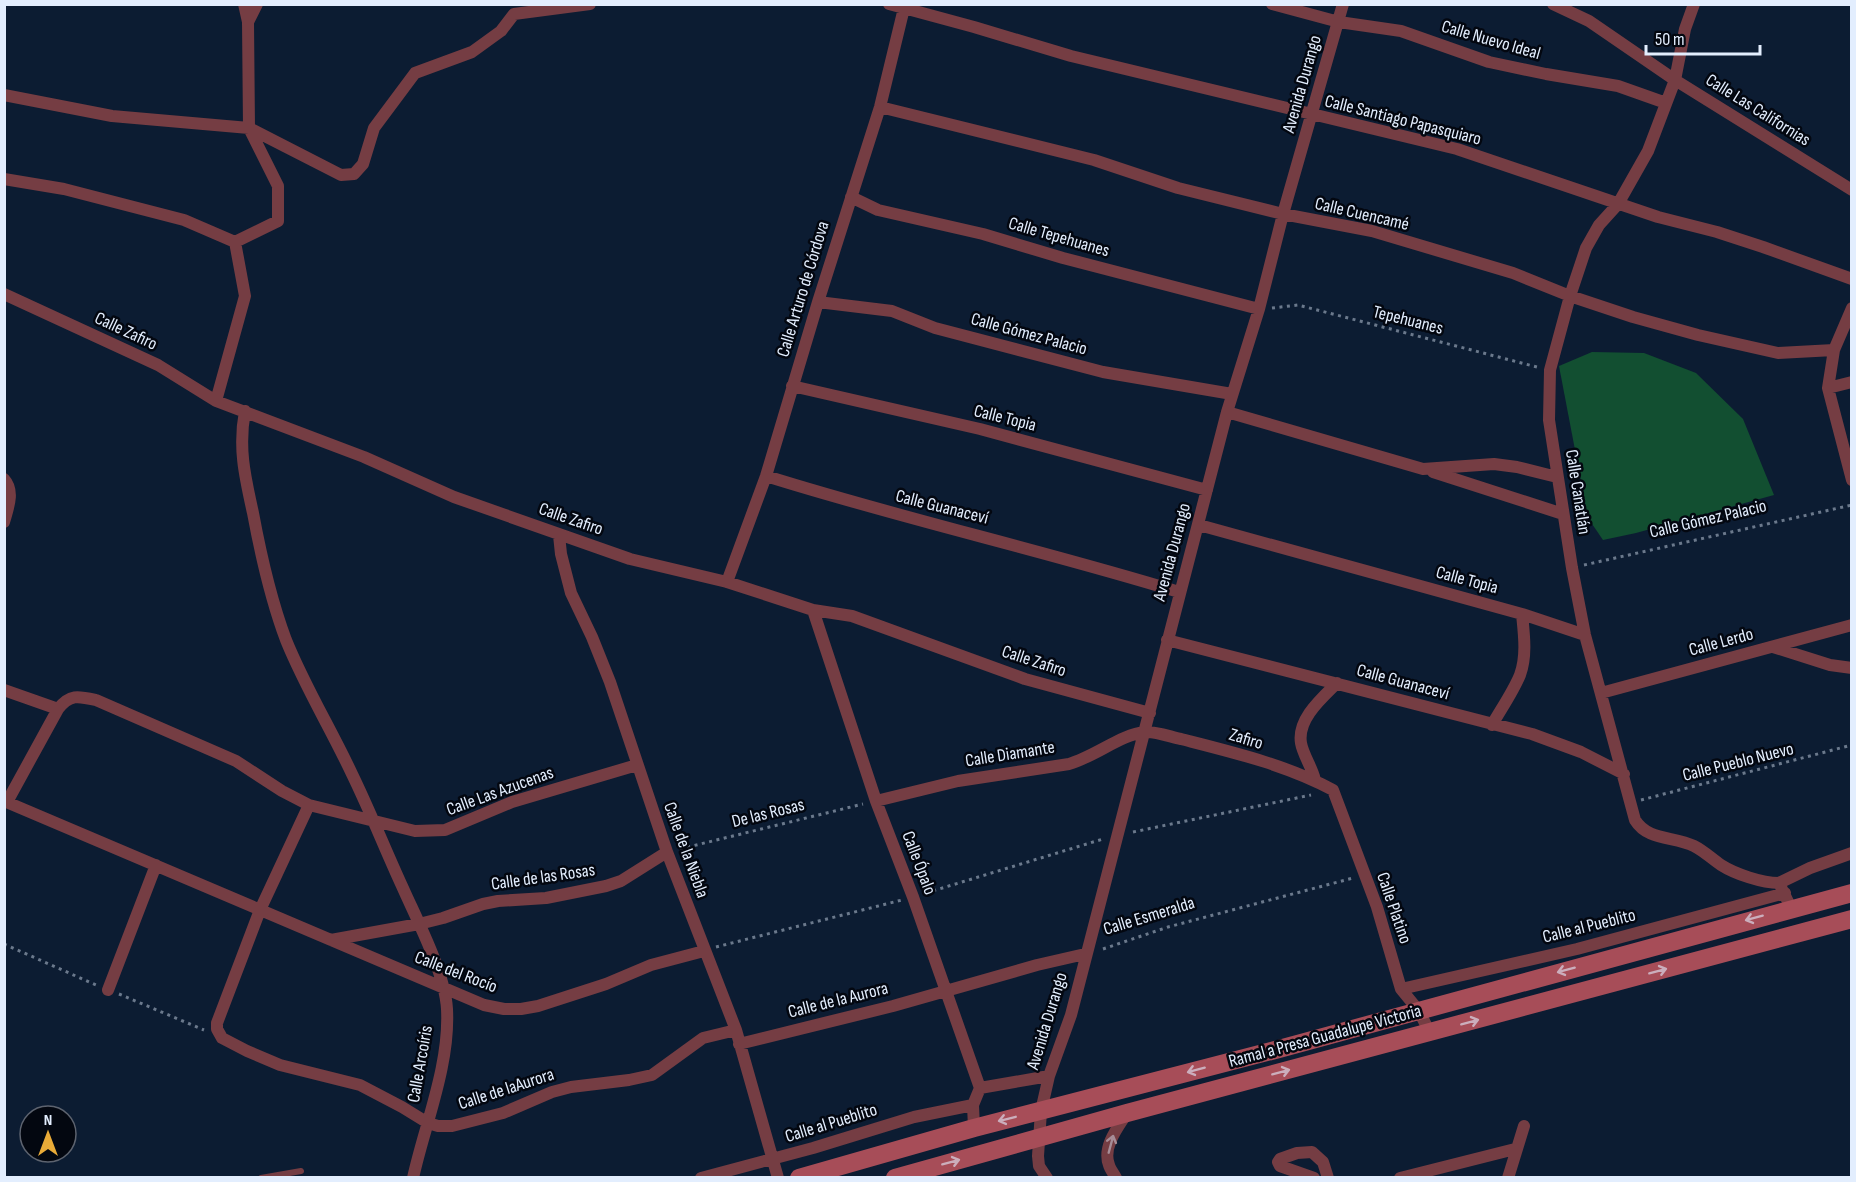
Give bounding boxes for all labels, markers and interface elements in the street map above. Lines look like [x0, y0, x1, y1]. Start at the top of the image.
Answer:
street label: Calle Nuevo Ideal [1439, 16, 1543, 64]
scale bar [1646, 18, 1760, 56]
text: 50 m [1655, 29, 1685, 50]
street label: Avenida Durango [1278, 33, 1326, 136]
street label: Calle Las Californias [1702, 69, 1814, 151]
street label: Calle Santiago Papasquiaro [1323, 90, 1483, 150]
street label: Calle Cuencamé [1313, 193, 1411, 235]
street label: Calle Tepehuanes [1006, 213, 1112, 261]
street label: Calle Arturo de Córdova [772, 219, 834, 359]
street label: Tepehuanes [1371, 301, 1445, 339]
street label: Calle Zafiro [91, 307, 161, 355]
street label: Calle Gómez Palacio [969, 308, 1089, 360]
street label: Calle Topia [972, 400, 1038, 436]
street label: Calle Canatlán [1561, 448, 1595, 536]
street label: Calle Guanaceví [893, 485, 991, 529]
street label: Calle Gómez Palacio [1647, 495, 1769, 543]
street label: Calle Zafiro [536, 498, 606, 540]
street label: Avenida Durango [1149, 501, 1195, 604]
street label: Calle Topia [1434, 562, 1500, 598]
street label: Calle Lerdo [1687, 623, 1755, 661]
street label: Calle Zafiro [999, 641, 1069, 681]
street label: Calle Guanaceví [1354, 660, 1452, 705]
street label: Zafiro [1226, 724, 1266, 754]
street label: Calle Diamante [964, 737, 1056, 771]
street label: Calle Pueblo Nuevo [1680, 738, 1796, 786]
street label: Calle Las Azucenas [444, 762, 556, 820]
street label: De las Rosas [730, 794, 806, 832]
street label: Calle de la Niebla [659, 799, 713, 901]
street label: Calle Ópalo [897, 828, 941, 898]
street label: Calle de las Rosas [490, 859, 596, 895]
street label: Calle Platino [1372, 870, 1416, 946]
street label: Calle Esmeralda [1101, 892, 1197, 940]
street label: Calle al Pueblito [1540, 904, 1638, 948]
one-way arrow [1745, 913, 1764, 925]
street label: Calle del Rocío [412, 947, 500, 997]
one-way arrow [1557, 965, 1576, 976]
one-way arrow [1648, 965, 1667, 976]
street label: Avenida Durango [1022, 970, 1072, 1073]
street label: Calle de la Aurora [786, 977, 890, 1023]
street label: Ramal a Presa Guadalupe Victoria [1226, 1000, 1424, 1072]
one-way arrow [1460, 1016, 1479, 1027]
street label: Calle Arcoíris [403, 1024, 437, 1104]
street label: Calle de laAurora [455, 1064, 557, 1114]
one-way arrow [1187, 1065, 1206, 1077]
one-way arrow [1271, 1066, 1290, 1077]
street label: Calle al Pueblito [782, 1099, 880, 1147]
north arrow [18, 1104, 78, 1164]
text: N [44, 1111, 52, 1130]
one-way arrow [998, 1114, 1017, 1125]
one-way arrow [1105, 1135, 1117, 1154]
one-way arrow [941, 1156, 960, 1167]

